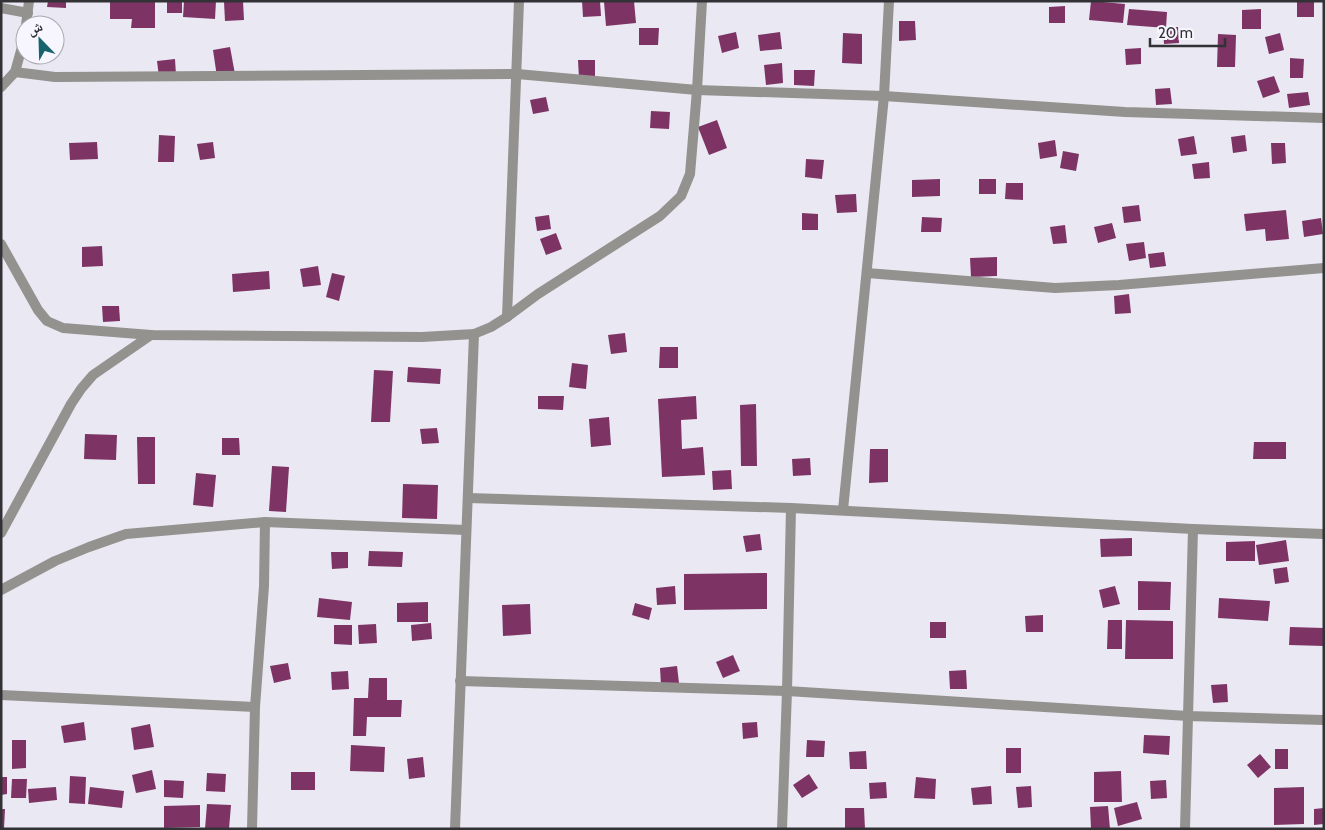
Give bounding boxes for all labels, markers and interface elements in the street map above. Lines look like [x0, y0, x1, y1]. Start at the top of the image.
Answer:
north arrow [15, 15, 65, 65]
scale bar [1150, 15, 1225, 47]
text: ش [25, 17, 45, 39]
text: 20 m [1158, 24, 1193, 42]

